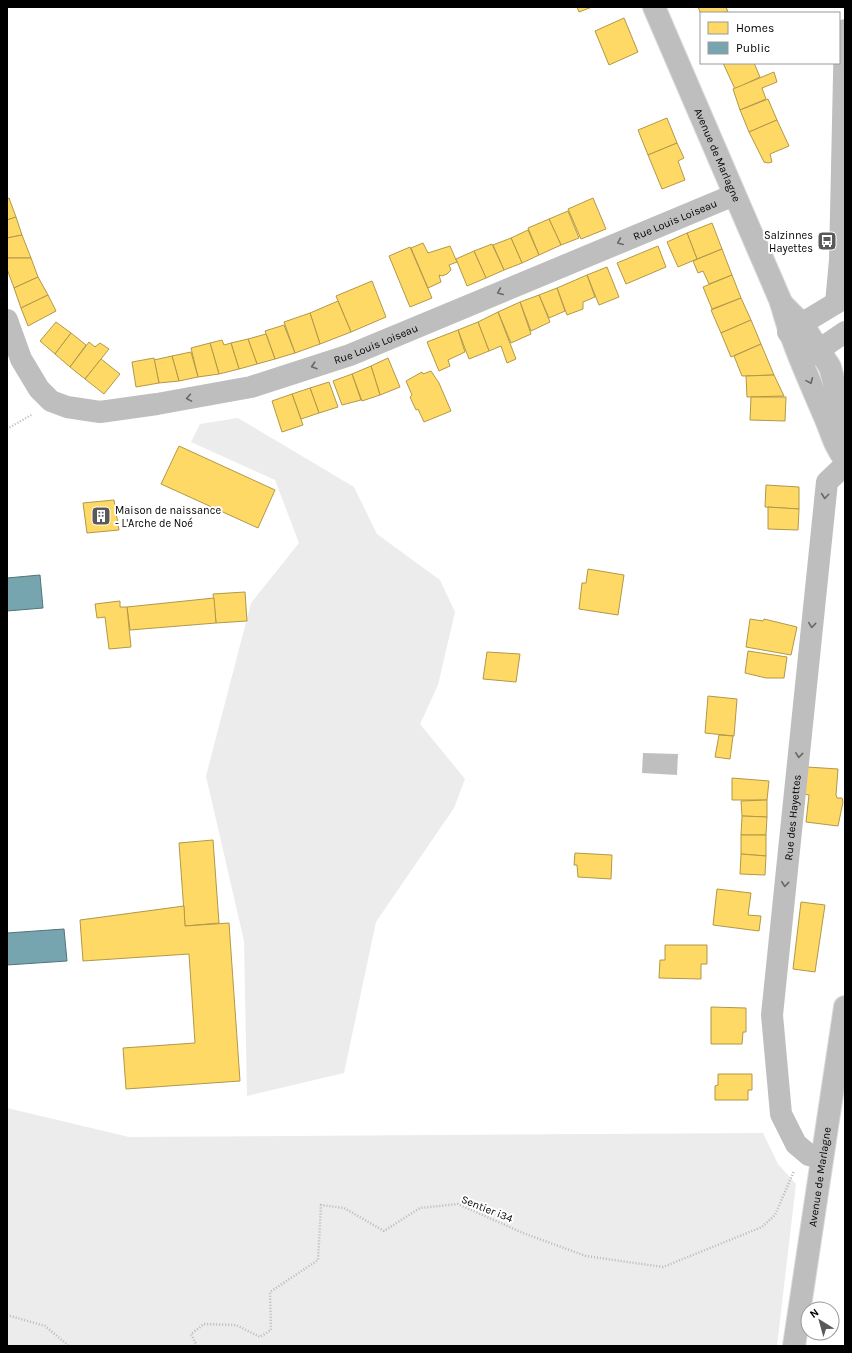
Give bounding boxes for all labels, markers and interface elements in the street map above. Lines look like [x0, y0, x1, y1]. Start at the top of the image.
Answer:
legend [700, 12, 840, 64]
text: Homes [736, 21, 774, 35]
text: Public [736, 41, 770, 55]
street label: Avenue de Marlagne [692, 106, 744, 204]
street label: Rue Louis Loiseau [631, 196, 719, 243]
place label: Salzinnes Hayettes [764, 229, 813, 255]
bus stop icon: Salzinnes Hayettes [816, 230, 838, 252]
one-way arrow [617, 238, 624, 246]
one-way arrow [497, 288, 504, 296]
street label: Rue Louis Loiseau [332, 321, 420, 366]
one-way arrow [311, 362, 318, 370]
one-way arrow [805, 377, 813, 384]
one-way arrow [186, 394, 192, 402]
one-way arrow [821, 493, 830, 499]
place label: Maison de naissance - L'Arche de Noé [115, 504, 221, 530]
building icon: Maison de naissance - L'Arche de Noé [90, 505, 112, 527]
one-way arrow [808, 622, 817, 628]
one-way arrow [795, 752, 804, 758]
street label: Rue des Hayettes [782, 774, 803, 861]
one-way arrow [781, 881, 790, 887]
street label: Avenue de Marlagne [806, 1126, 833, 1228]
street label: Sentier i34 [459, 1193, 515, 1225]
north arrow [800, 1301, 840, 1341]
text: N [807, 1306, 821, 1321]

